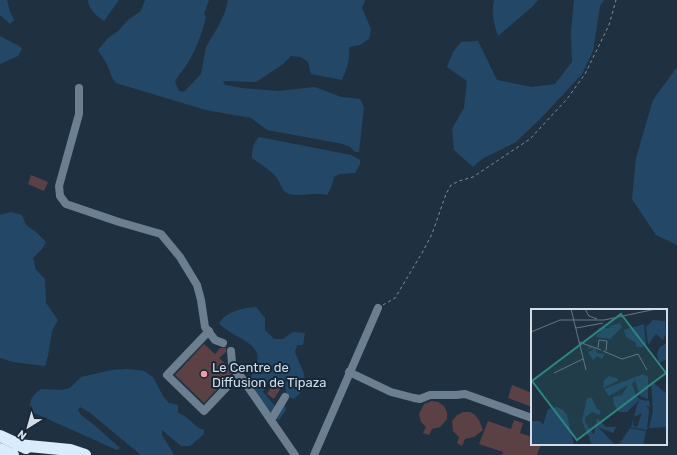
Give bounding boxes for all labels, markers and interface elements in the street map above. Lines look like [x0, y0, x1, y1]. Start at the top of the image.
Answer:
inset map [531, 309, 667, 445]
place label: Le Centre de Diffusion de Tipaza [212, 360, 326, 390]
marker: Le Centre de Diffusion de Tipaza [199, 369, 209, 379]
north arrow [8, 407, 48, 447]
text: N [15, 427, 29, 442]

